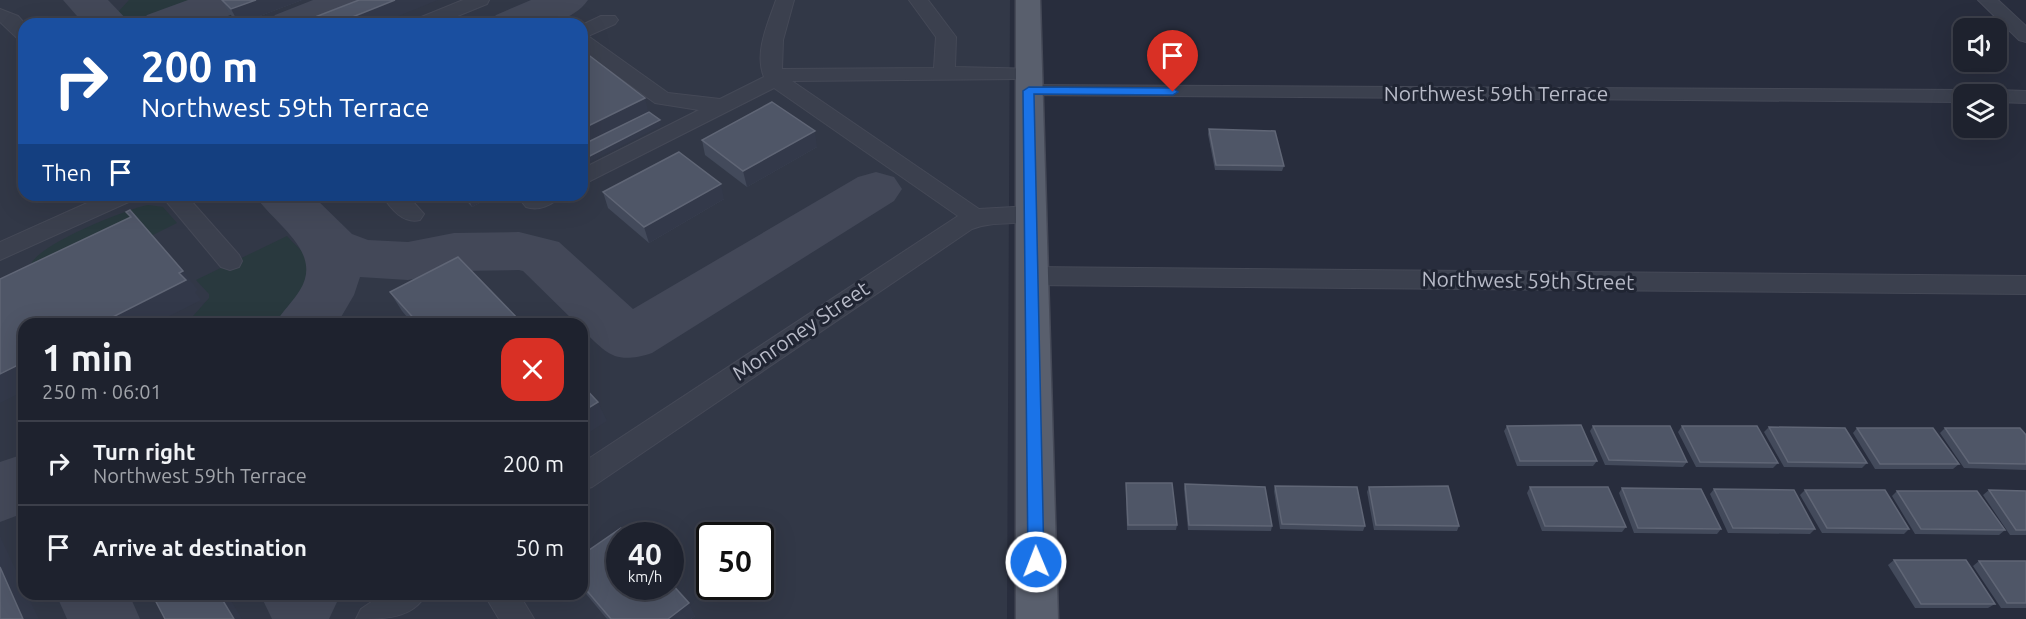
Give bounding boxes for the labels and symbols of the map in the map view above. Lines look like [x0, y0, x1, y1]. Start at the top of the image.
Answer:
pin [1147, 30, 1198, 92]
street label: Northwest 59th Terrace [1384, 81, 1608, 105]
street label: Northwest 59th Street [1421, 266, 1635, 294]
street label: Monroney Street [727, 276, 873, 385]
speed limit sign: 50 [696, 522, 774, 600]
position arrow [1004, 530, 1068, 594]

